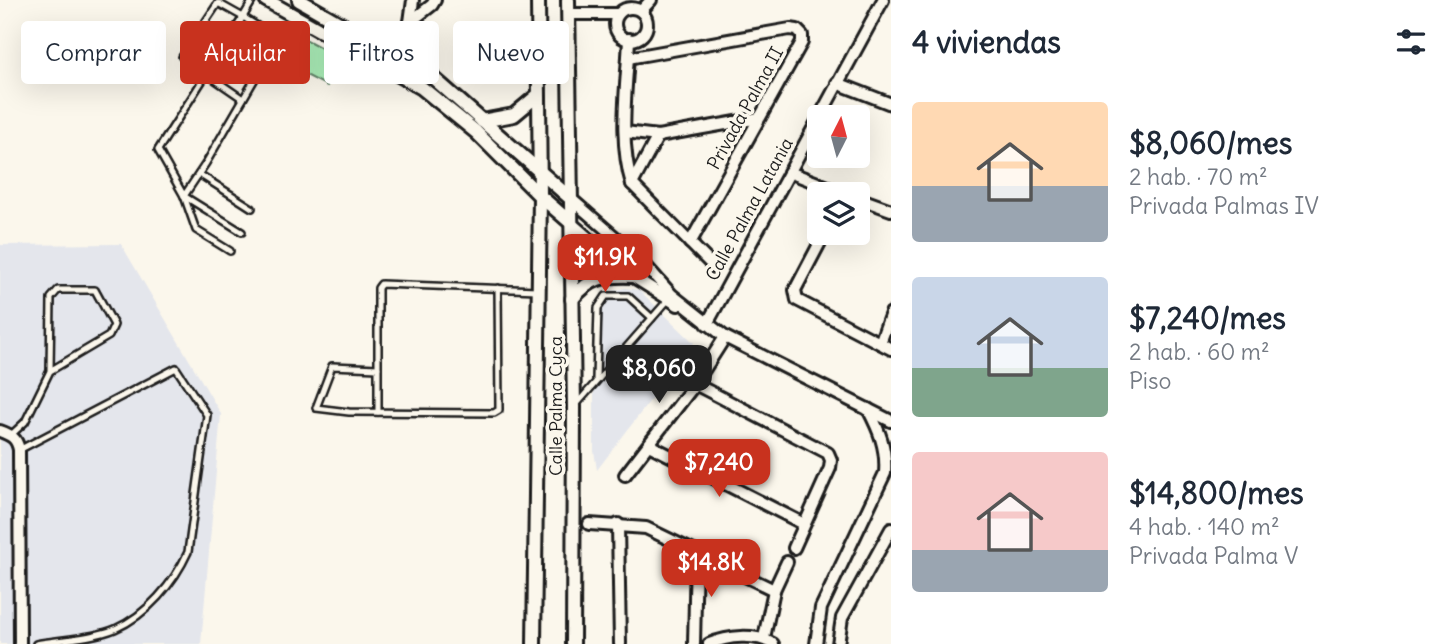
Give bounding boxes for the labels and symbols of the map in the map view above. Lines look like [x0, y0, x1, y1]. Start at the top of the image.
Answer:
street label: Privada Palma II [702, 42, 788, 173]
north arrow [807, 105, 870, 168]
street label: Calle Palma Latania [700, 133, 798, 285]
pin: $11.9K [548, 234, 662, 294]
street label: Calle Palma Cyca [544, 336, 567, 476]
pin: $8,060 [602, 346, 716, 405]
pin: $7,240 [662, 440, 776, 499]
pin: $14.8K [654, 540, 768, 599]

